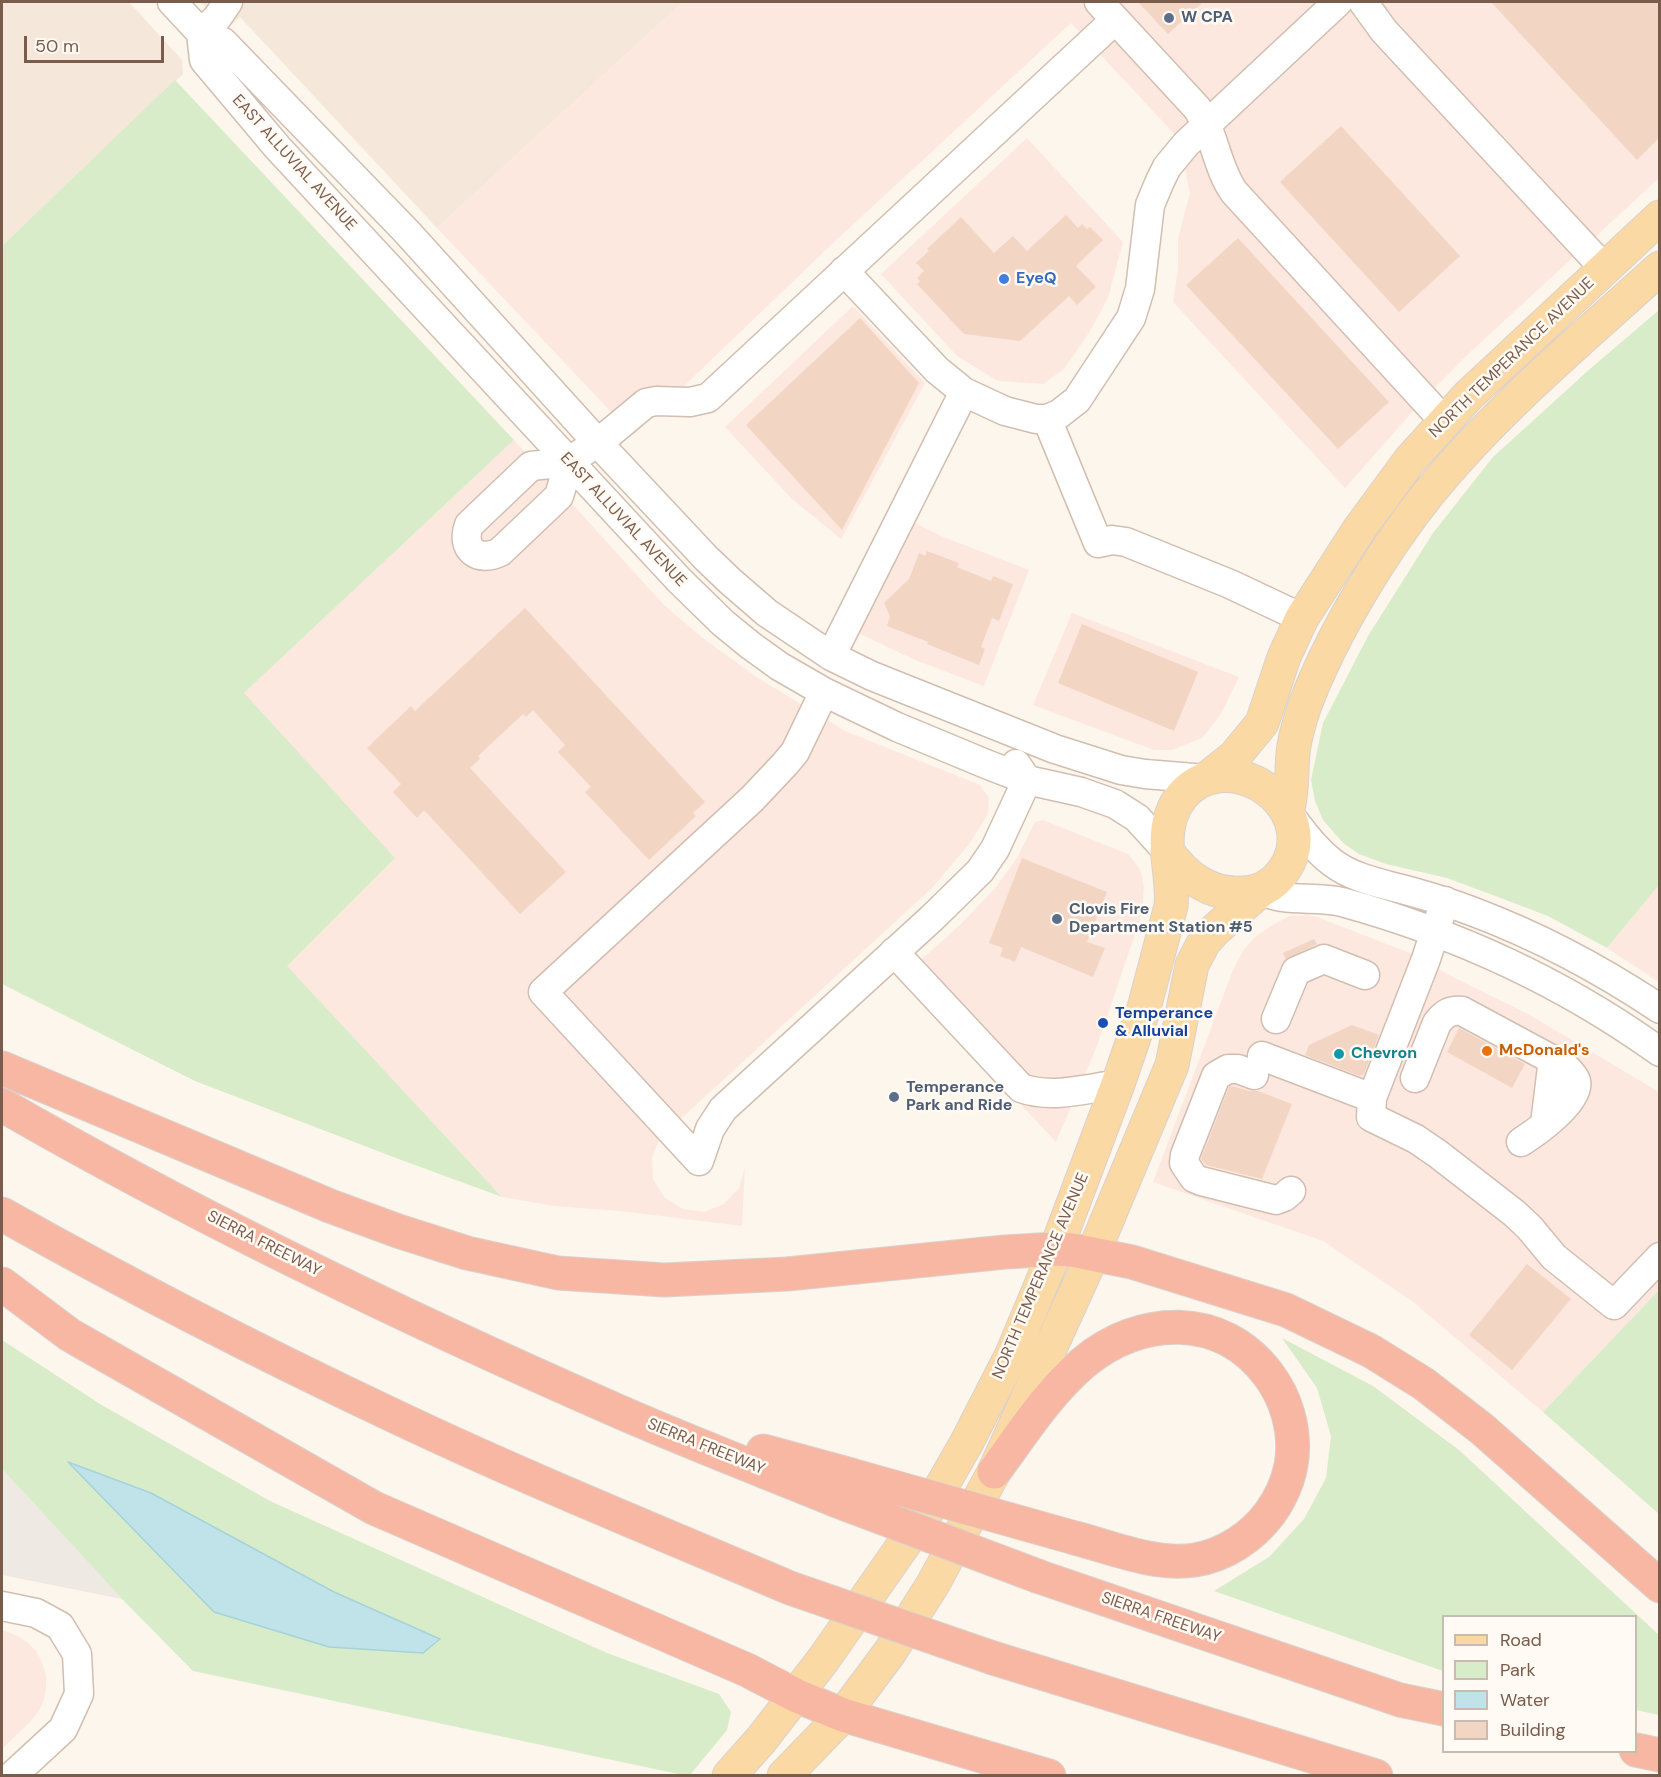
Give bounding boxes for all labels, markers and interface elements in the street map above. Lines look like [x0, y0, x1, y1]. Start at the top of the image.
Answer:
place label: W CPA [1181, 8, 1233, 28]
marker: W CPA [1162, 11, 1176, 25]
scale bar [27, 24, 166, 62]
text: 50 m [35, 34, 79, 58]
street label: EAST ALLUVIAL AVENUE [228, 91, 360, 235]
place label: EyeQ [1016, 269, 1056, 289]
marker: EyeQ [997, 272, 1011, 286]
street label: NORTH TEMPERANCE AVENUE [1425, 274, 1599, 442]
street label: EAST ALLUVIAL AVENUE [556, 449, 690, 591]
place label: Clovis Fire Department Station #5 [1069, 900, 1253, 938]
marker: Clovis Fire Department Station #5 [1050, 912, 1064, 926]
place label: Temperance & Alluvial [1115, 1004, 1213, 1042]
marker: Temperance & Alluvial [1096, 1016, 1110, 1030]
place label: McDonald's [1499, 1041, 1590, 1061]
place label: Chevron [1351, 1044, 1417, 1064]
marker: McDonald's [1480, 1044, 1494, 1058]
marker: Chevron [1332, 1047, 1346, 1061]
place label: Temperance Park and Ride [906, 1078, 1012, 1116]
marker: Temperance Park and Ride [887, 1090, 901, 1104]
street label: NORTH TEMPERANCE AVENUE [989, 1170, 1093, 1382]
street label: SIERRA FREEWAY [204, 1207, 324, 1281]
street label: SIERRA FREEWAY [644, 1415, 768, 1479]
street label: SIERRA FREEWAY [1099, 1589, 1223, 1647]
legend [1442, 1615, 1637, 1753]
text: Road [1500, 1628, 1542, 1652]
text: Park [1500, 1658, 1536, 1682]
text: Water [1500, 1688, 1550, 1712]
text: Building [1500, 1718, 1565, 1742]

